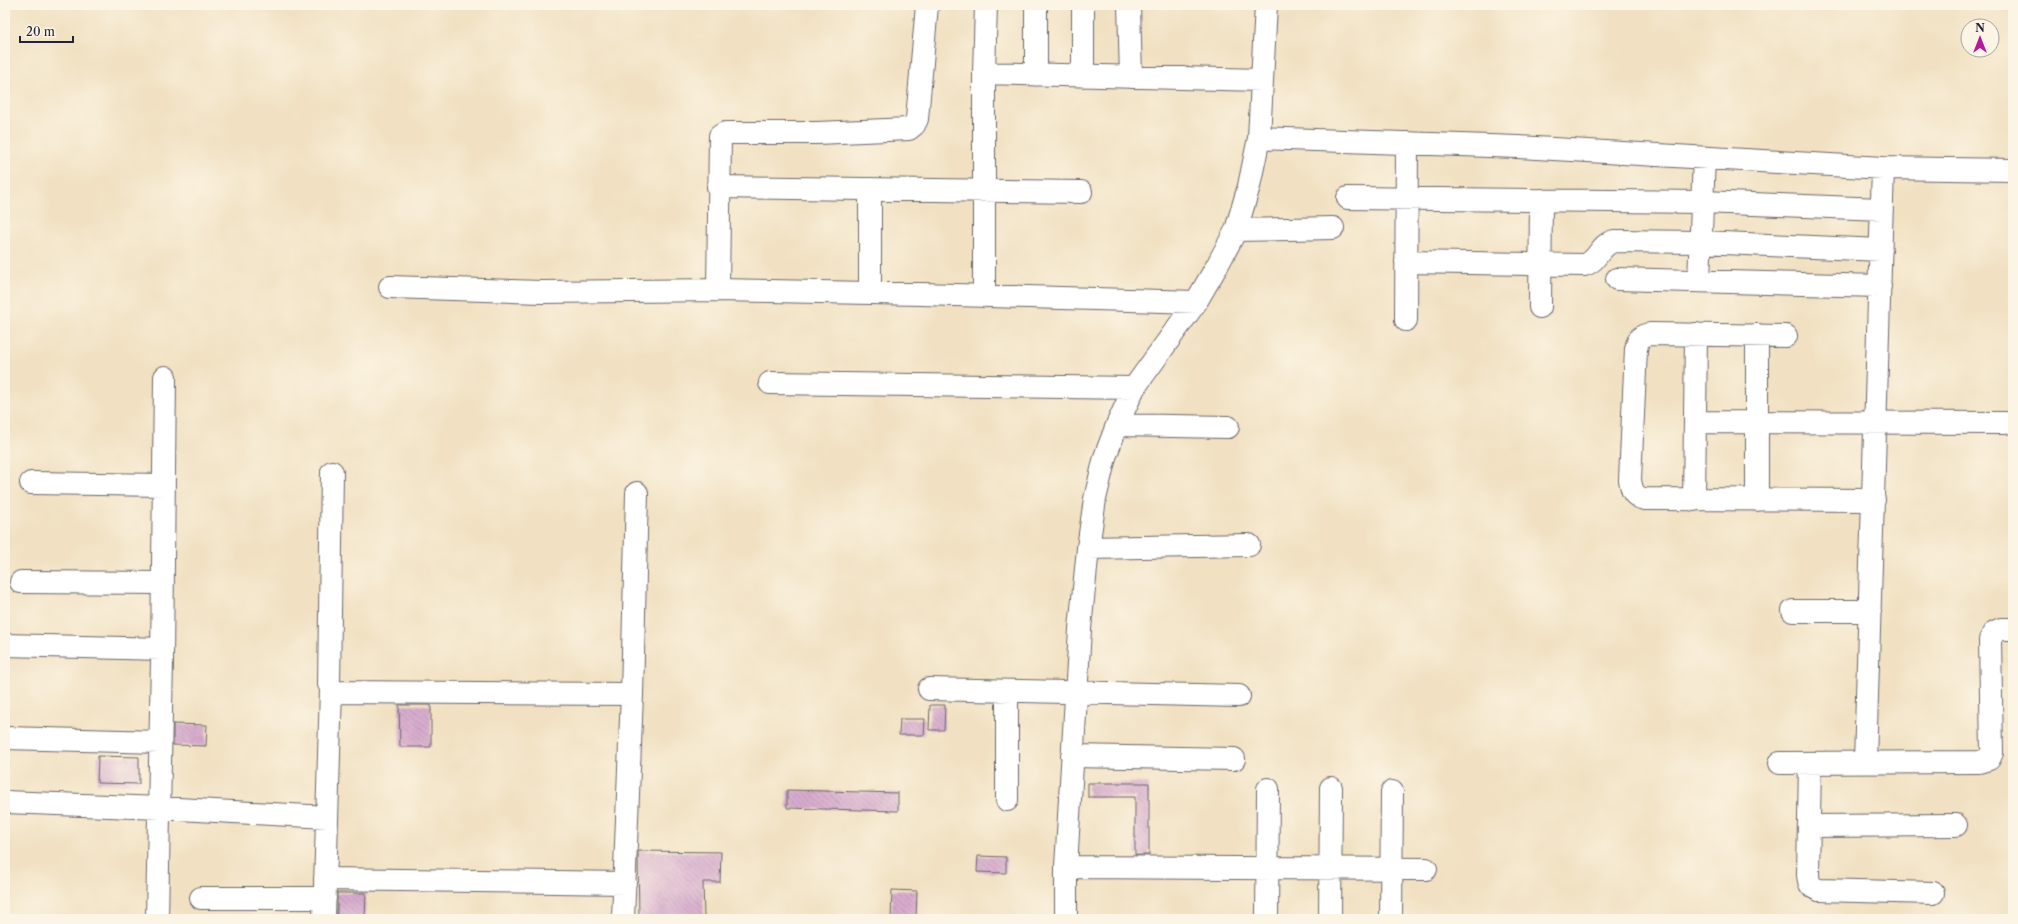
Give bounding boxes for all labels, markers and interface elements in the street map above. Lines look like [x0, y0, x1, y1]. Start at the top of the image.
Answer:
scale bar [20, 18, 73, 44]
north arrow [1960, 18, 2000, 58]
text: N [1975, 21, 1985, 35]
text: 20 m [26, 24, 55, 39]

